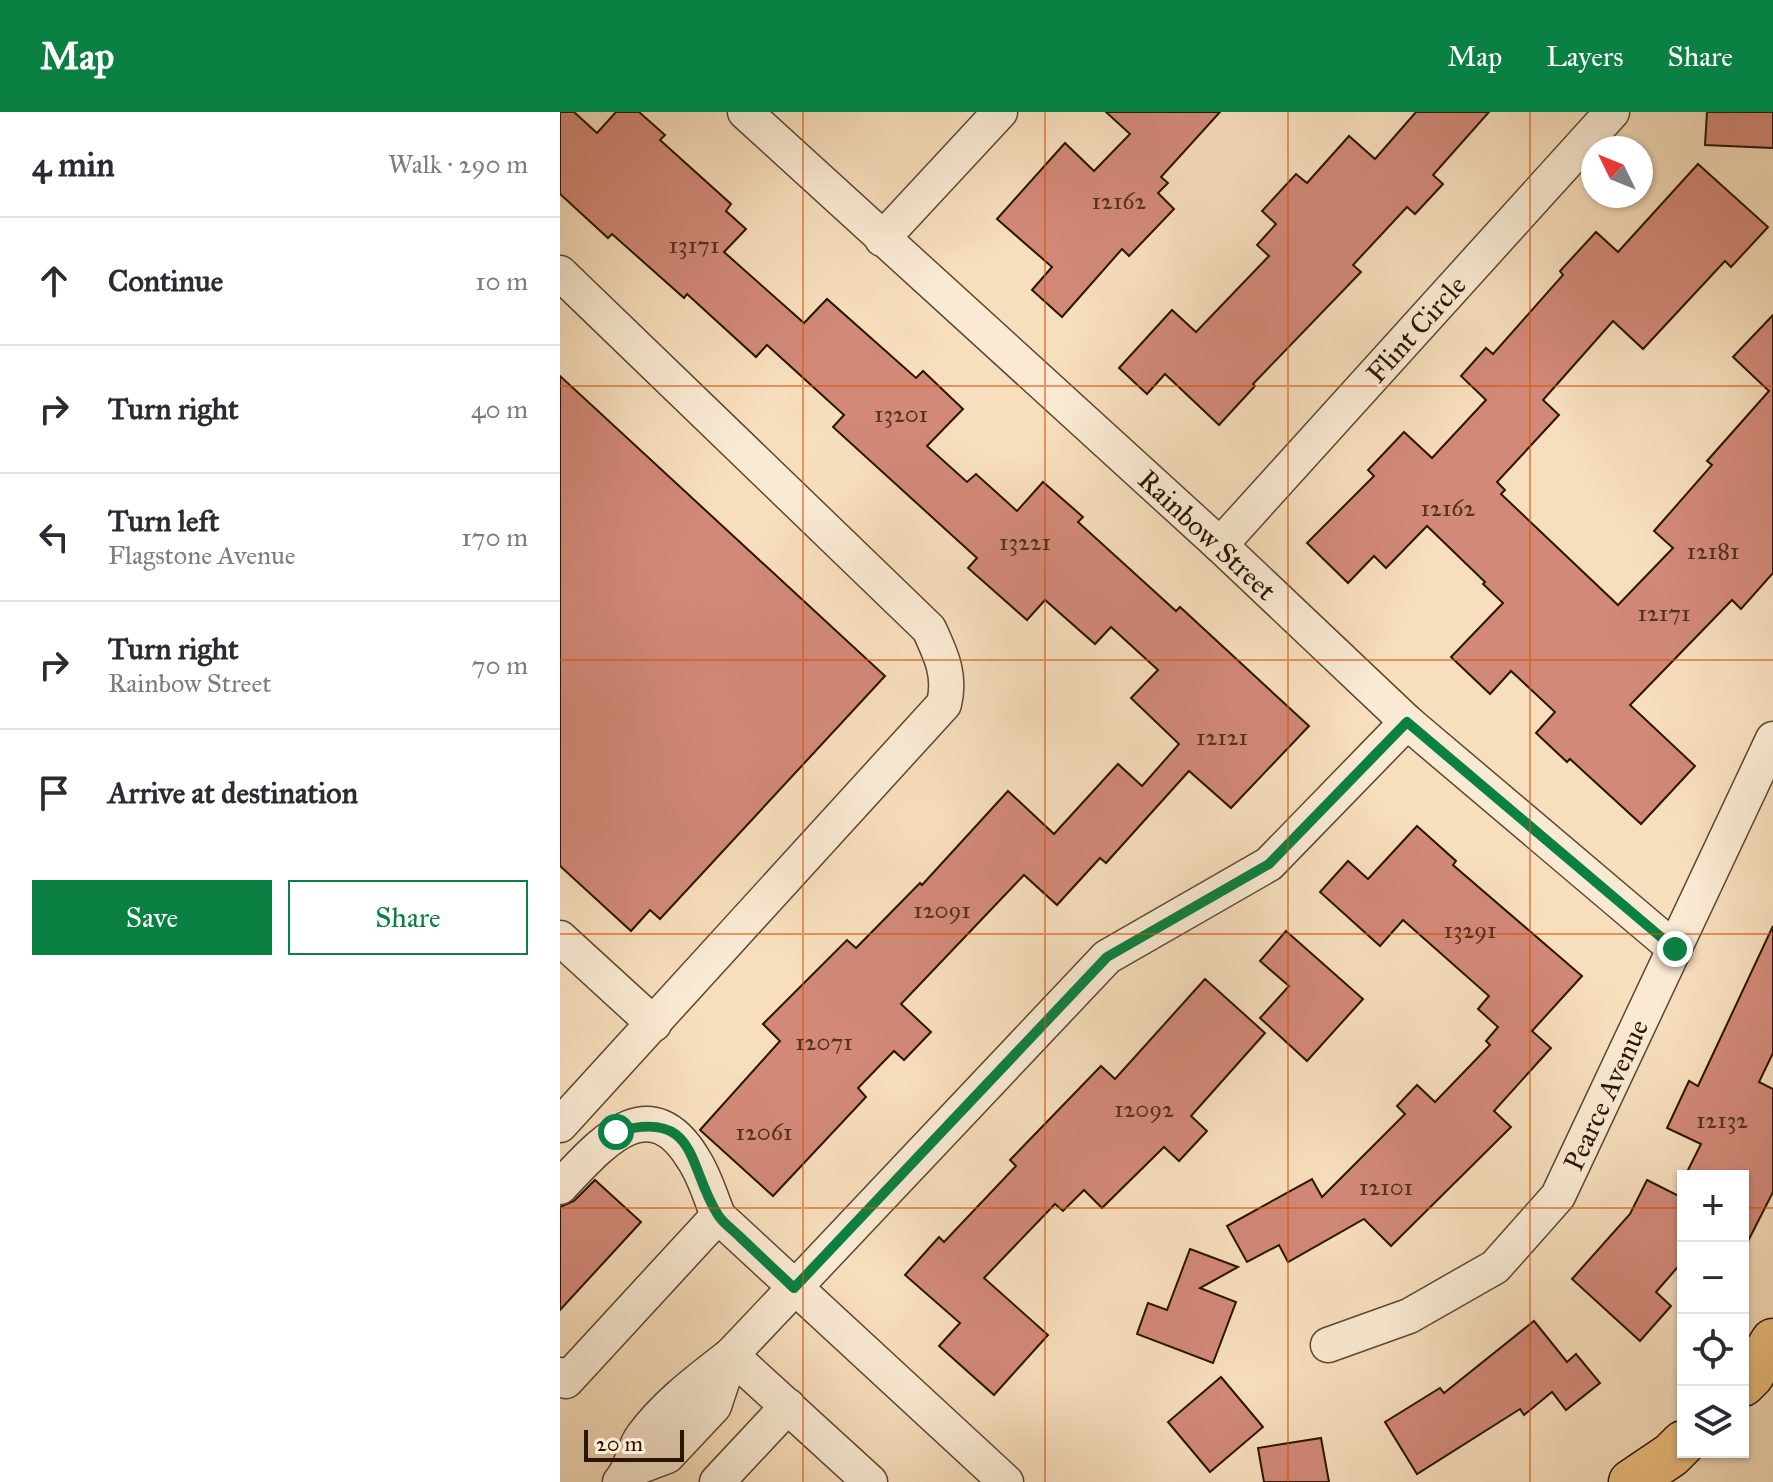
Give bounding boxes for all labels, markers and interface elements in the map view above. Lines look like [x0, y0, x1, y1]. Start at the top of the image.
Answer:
text: Map [40, 33, 114, 79]
text: Map [1447, 39, 1502, 74]
text: Layers [1546, 39, 1624, 74]
text: Share [1668, 39, 1733, 74]
north arrow [1581, 136, 1653, 208]
text: 4 min [32, 144, 115, 185]
text: Walk · 290 m [388, 148, 528, 180]
house number: 12162 [1092, 186, 1147, 216]
house number: 13171 [669, 230, 719, 260]
icon: ahead [32, 259, 76, 303]
text: Continue [108, 263, 223, 299]
text: 10 m [475, 265, 528, 297]
street label: Flint Circle [1359, 268, 1473, 390]
icon: right [32, 387, 76, 431]
text: Turn right [108, 391, 239, 427]
text: 40 m [471, 393, 528, 425]
house number: 13201 [874, 399, 928, 429]
street label: Rainbow Street [1131, 462, 1283, 608]
house number: 12162 [1421, 493, 1476, 523]
text: Turn left [108, 503, 219, 539]
icon: left [32, 515, 76, 559]
text: 170 m [461, 521, 528, 553]
house number: 13221 [999, 527, 1051, 557]
house number: 12181 [1686, 536, 1740, 566]
text: Flagstone Avenue [108, 539, 296, 571]
house number: 12171 [1637, 598, 1691, 628]
text: Turn right [108, 631, 239, 667]
icon: right [32, 643, 76, 687]
text: 70 m [472, 649, 528, 681]
text: Rainbow Street [108, 667, 271, 699]
house number: 12121 [1196, 722, 1248, 752]
icon: arrive [32, 771, 76, 815]
text: Arrive at destination [108, 775, 358, 811]
button: Save [32, 880, 272, 955]
button: Share [288, 880, 528, 955]
house number: 12091 [913, 895, 971, 925]
house number: 13291 [1443, 915, 1497, 945]
route end [1657, 931, 1693, 967]
street label: Pearce Avenue [1556, 1014, 1656, 1176]
house number: 12071 [795, 1027, 853, 1057]
house number: 12092 [1114, 1094, 1174, 1124]
house number: 12132 [1696, 1105, 1748, 1135]
route start [598, 1114, 634, 1150]
house number: 12061 [736, 1117, 792, 1147]
map controls [1677, 1170, 1749, 1458]
button: + [1677, 1170, 1749, 1242]
house number: 12101 [1359, 1172, 1413, 1202]
button: − [1677, 1242, 1749, 1314]
button: locate [1677, 1314, 1749, 1386]
button: layers [1677, 1386, 1749, 1458]
scale bar [584, 1426, 684, 1462]
text: 20 m [596, 1430, 643, 1457]

